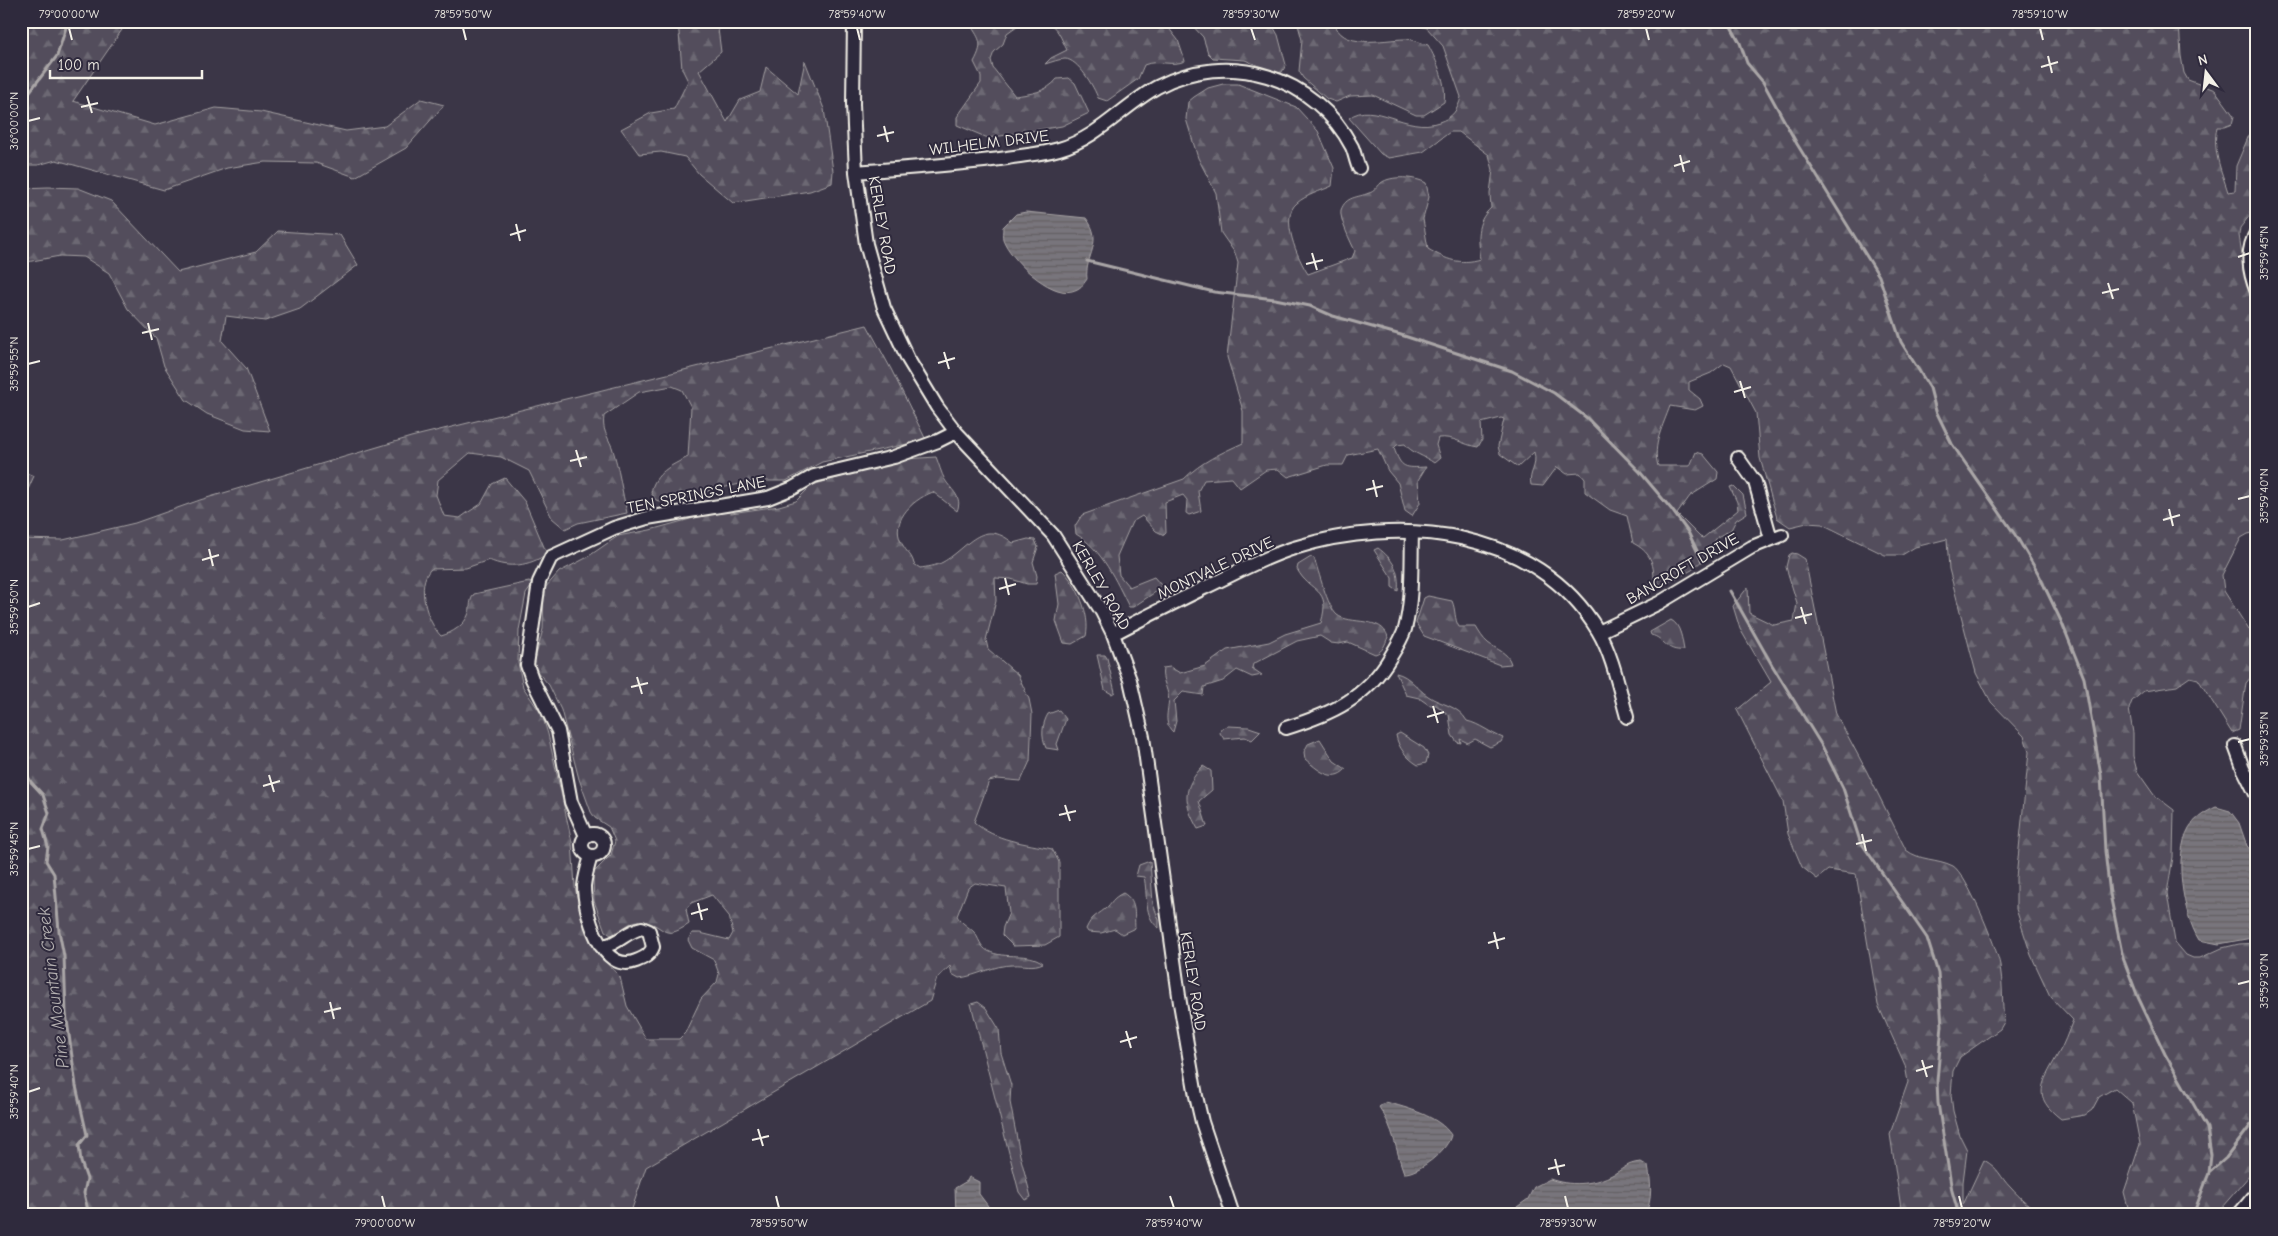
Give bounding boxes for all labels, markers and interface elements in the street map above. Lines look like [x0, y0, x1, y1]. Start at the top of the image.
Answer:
text: 79°00'00"W [39, 7, 100, 21]
text: 78°59'50"W [434, 7, 492, 21]
text: 78°59'40"W [829, 7, 886, 21]
text: 78°59'30"W [1222, 7, 1280, 21]
text: 78°59'20"W [1617, 7, 1675, 21]
text: 78°59'10"W [2012, 7, 2068, 21]
scale bar [50, 48, 202, 80]
north arrow [2180, 48, 2230, 98]
text: N [2196, 51, 2209, 69]
text: 100 m [58, 56, 100, 74]
text: 36°00'00"N [7, 92, 21, 150]
street label: WILHELM DRIVE [928, 127, 1050, 159]
street label: KERLEY ROAD [864, 174, 900, 276]
text: 35°59'45"N [2257, 226, 2271, 280]
text: 35°59'55"N [7, 337, 21, 391]
text: 35°59'40"N [2257, 468, 2271, 524]
street label: TEN SPRINGS LANE [625, 473, 768, 517]
street label: BANCROFT DRIVE [1623, 529, 1742, 608]
street label: MONTVALE DRIVE [1154, 533, 1277, 603]
street label: KERLEY ROAD [1068, 538, 1134, 633]
text: 35°59'50"N [7, 579, 21, 635]
text: 35°59'35"N [2257, 712, 2271, 766]
text: 35°59'45"N [7, 822, 21, 876]
water label: Pine Mountain Creek [33, 906, 74, 1070]
street label: KERLEY ROAD [1176, 930, 1210, 1032]
text: 35°59'30"N [2257, 953, 2271, 1009]
text: 35°59'40"N [7, 1064, 21, 1120]
text: 79°00'00"W [355, 1216, 416, 1230]
text: 78°59'50"W [750, 1216, 808, 1230]
text: 78°59'40"W [1146, 1216, 1203, 1230]
text: 78°59'30"W [1539, 1216, 1597, 1230]
text: 78°59'20"W [1933, 1216, 1991, 1230]

